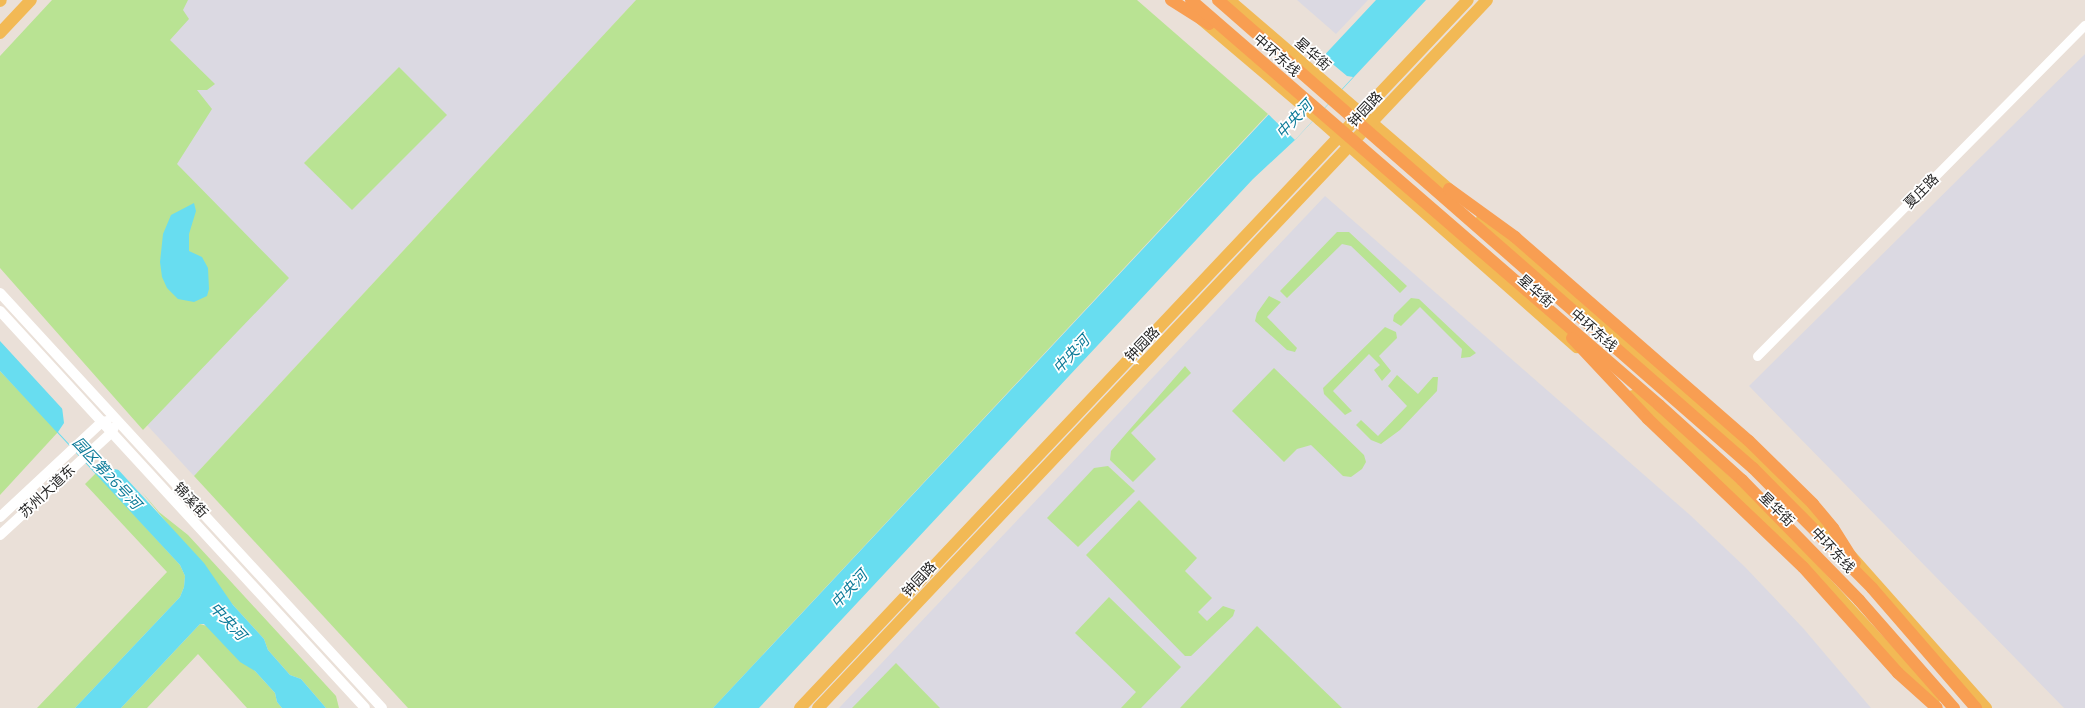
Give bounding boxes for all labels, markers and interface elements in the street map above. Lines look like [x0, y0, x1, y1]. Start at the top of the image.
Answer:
street label: 中环东线 [1250, 30, 1304, 80]
street label: 星华街 [1292, 34, 1334, 74]
street label: 钟园路 [1345, 88, 1385, 130]
water label: 中央河 [1272, 96, 1316, 142]
street label: 夏庄路 [1900, 170, 1942, 212]
street label: 星华街 [1515, 271, 1557, 311]
street label: 中环东线 [1567, 305, 1621, 355]
street label: 钟园路 [1121, 323, 1163, 365]
water label: 中央河 [1049, 331, 1093, 377]
water label: 园区第26号河 [69, 433, 145, 513]
street label: 苏州大道东 [16, 461, 78, 521]
street label: 锦溪街 [171, 479, 211, 521]
street label: 星华街 [1756, 488, 1798, 530]
street label: 中环东线 [1808, 524, 1858, 576]
street label: 钟园路 [899, 558, 939, 600]
water label: 中央河 [827, 566, 871, 612]
water label: 中央河 [206, 598, 250, 644]

